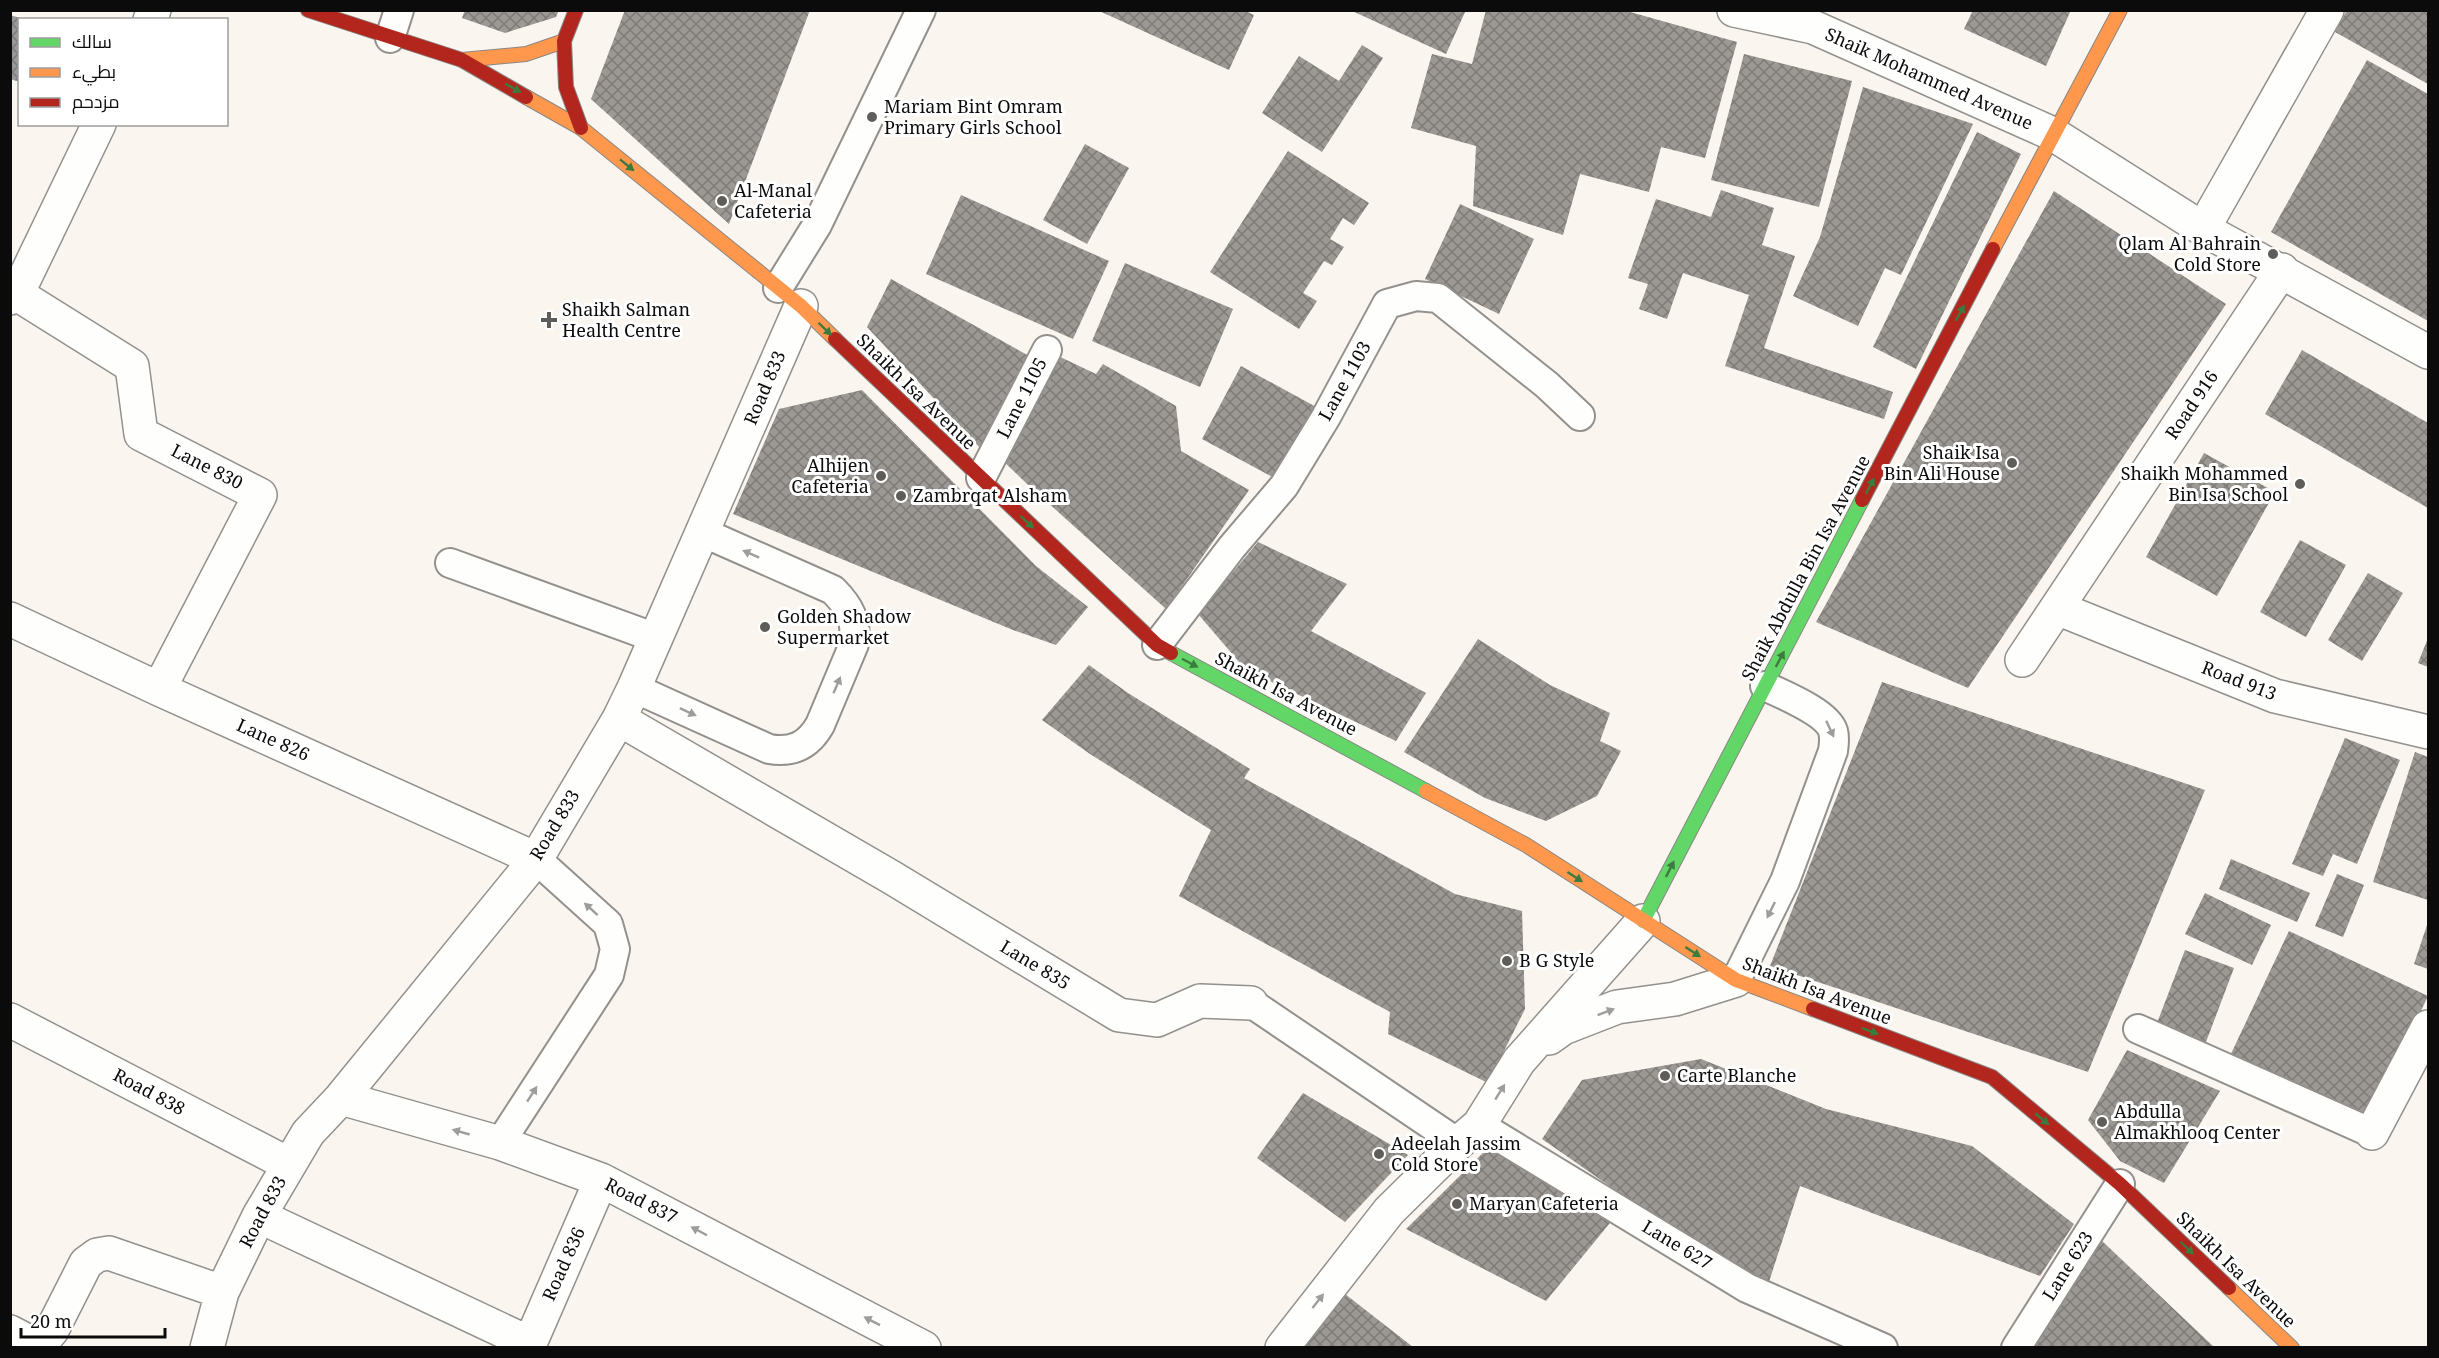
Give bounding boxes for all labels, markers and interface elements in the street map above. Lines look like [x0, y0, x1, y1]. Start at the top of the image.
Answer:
legend [18, 18, 228, 126]
street label: Shaik Mohammed Avenue [1822, 21, 2037, 135]
text: سالك [72, 29, 112, 53]
text: بطيء [72, 59, 116, 86]
one-way arrow [505, 83, 522, 93]
text: مزدحم [72, 89, 120, 114]
place label: Mariam Bint Omram Primary Girls School [884, 94, 1063, 139]
marker: Mariam Bint Omram Primary Girls School [865, 110, 879, 124]
one-way arrow [619, 158, 634, 171]
place label: Al-Manal Cafeteria [734, 178, 813, 223]
marker: Al-Manal Cafeteria [715, 194, 729, 208]
place label: Qlam Al Bahrain Cold Store [2118, 231, 2261, 276]
marker: Qlam Al Bahrain Cold Store [2266, 247, 2280, 261]
place label: Shaikh Salman Health Centre [562, 297, 690, 342]
one-way arrow [1955, 304, 1965, 321]
marker: Shaikh Salman Health Centre [540, 311, 558, 329]
one-way arrow [818, 322, 832, 336]
street label: Shaikh Isa Avenue [852, 328, 982, 455]
street label: Lane 1103 [1312, 336, 1376, 425]
street label: Road 833 [738, 347, 790, 428]
street label: Lane 1105 [991, 353, 1052, 442]
street label: Road 916 [2159, 365, 2223, 444]
street label: Lane 830 [167, 438, 247, 494]
place label: Shaik Isa Bin Ali House [1884, 440, 2000, 485]
street label: Shaik Abdulla Bin Isa Avenue [1735, 451, 1875, 685]
place label: Alhijen Cafeteria [791, 453, 869, 498]
marker: Shaik Isa Bin Ali House [2005, 456, 2019, 470]
place label: Shaikh Mohammed Bin Isa School [2121, 461, 2288, 506]
marker: Alhijen Cafeteria [874, 469, 888, 483]
one-way arrow [1865, 477, 1875, 494]
marker: Shaikh Mohammed Bin Isa School [2293, 477, 2307, 491]
place label: Zambrqat Alsham [913, 483, 1068, 507]
marker: Zambrqat Alsham [894, 489, 908, 503]
one-way arrow [1020, 515, 1035, 529]
one-way arrow [742, 549, 760, 558]
place label: Golden Shadow Supermarket [777, 604, 912, 649]
marker: Golden Shadow Supermarket [758, 620, 772, 634]
street label: Shaikh Isa Avenue [1211, 646, 1362, 741]
one-way arrow [1775, 650, 1784, 667]
street label: Road 913 [2199, 655, 2280, 705]
one-way arrow [1181, 658, 1198, 668]
one-way arrow [833, 676, 842, 694]
one-way arrow [679, 707, 697, 717]
street label: Lane 826 [233, 712, 314, 766]
one-way arrow [1825, 720, 1835, 738]
street label: Road 833 [524, 785, 585, 864]
one-way arrow [1665, 860, 1675, 877]
one-way arrow [1567, 871, 1583, 882]
one-way arrow [584, 902, 599, 916]
one-way arrow [1766, 902, 1775, 919]
street label: Lane 835 [996, 934, 1075, 994]
one-way arrow [1684, 947, 1701, 958]
place label: B G Style [1519, 948, 1595, 972]
street label: Shaikh Isa Avenue [1739, 951, 1895, 1030]
marker: B G Style [1500, 954, 1514, 968]
one-way arrow [1597, 1006, 1615, 1016]
one-way arrow [1861, 1027, 1879, 1036]
street label: Road 838 [109, 1062, 190, 1120]
place label: Carte Blanche [1677, 1063, 1796, 1087]
marker: Carte Blanche [1658, 1069, 1672, 1083]
one-way arrow [1495, 1084, 1506, 1100]
one-way arrow [526, 1086, 538, 1102]
place label: Abdulla Almakhlooq Center [2114, 1099, 2281, 1144]
one-way arrow [2034, 1112, 2050, 1125]
marker: Abdulla Almakhlooq Center [2095, 1115, 2109, 1129]
one-way arrow [452, 1127, 470, 1136]
place label: Adeelah Jassim Cold Store [1391, 1131, 1521, 1176]
marker: Adeelah Jassim Cold Store [1372, 1147, 1386, 1161]
street label: Road 833 [233, 1171, 291, 1252]
street label: Road 837 [601, 1172, 682, 1229]
place label: Maryan Cafeteria [1469, 1191, 1619, 1215]
marker: Maryan Cafeteria [1450, 1197, 1464, 1211]
street label: Shaikh Isa Avenue [2172, 1206, 2302, 1333]
street label: Lane 627 [1638, 1214, 1717, 1274]
street label: Road 836 [536, 1223, 590, 1304]
one-way arrow [690, 1226, 707, 1236]
street label: Lane 623 [2036, 1226, 2098, 1305]
one-way arrow [2180, 1241, 2195, 1255]
one-way arrow [1312, 1294, 1324, 1309]
scale bar [21, 1301, 165, 1339]
text: 20 m [30, 1309, 72, 1333]
one-way arrow [863, 1316, 880, 1326]

